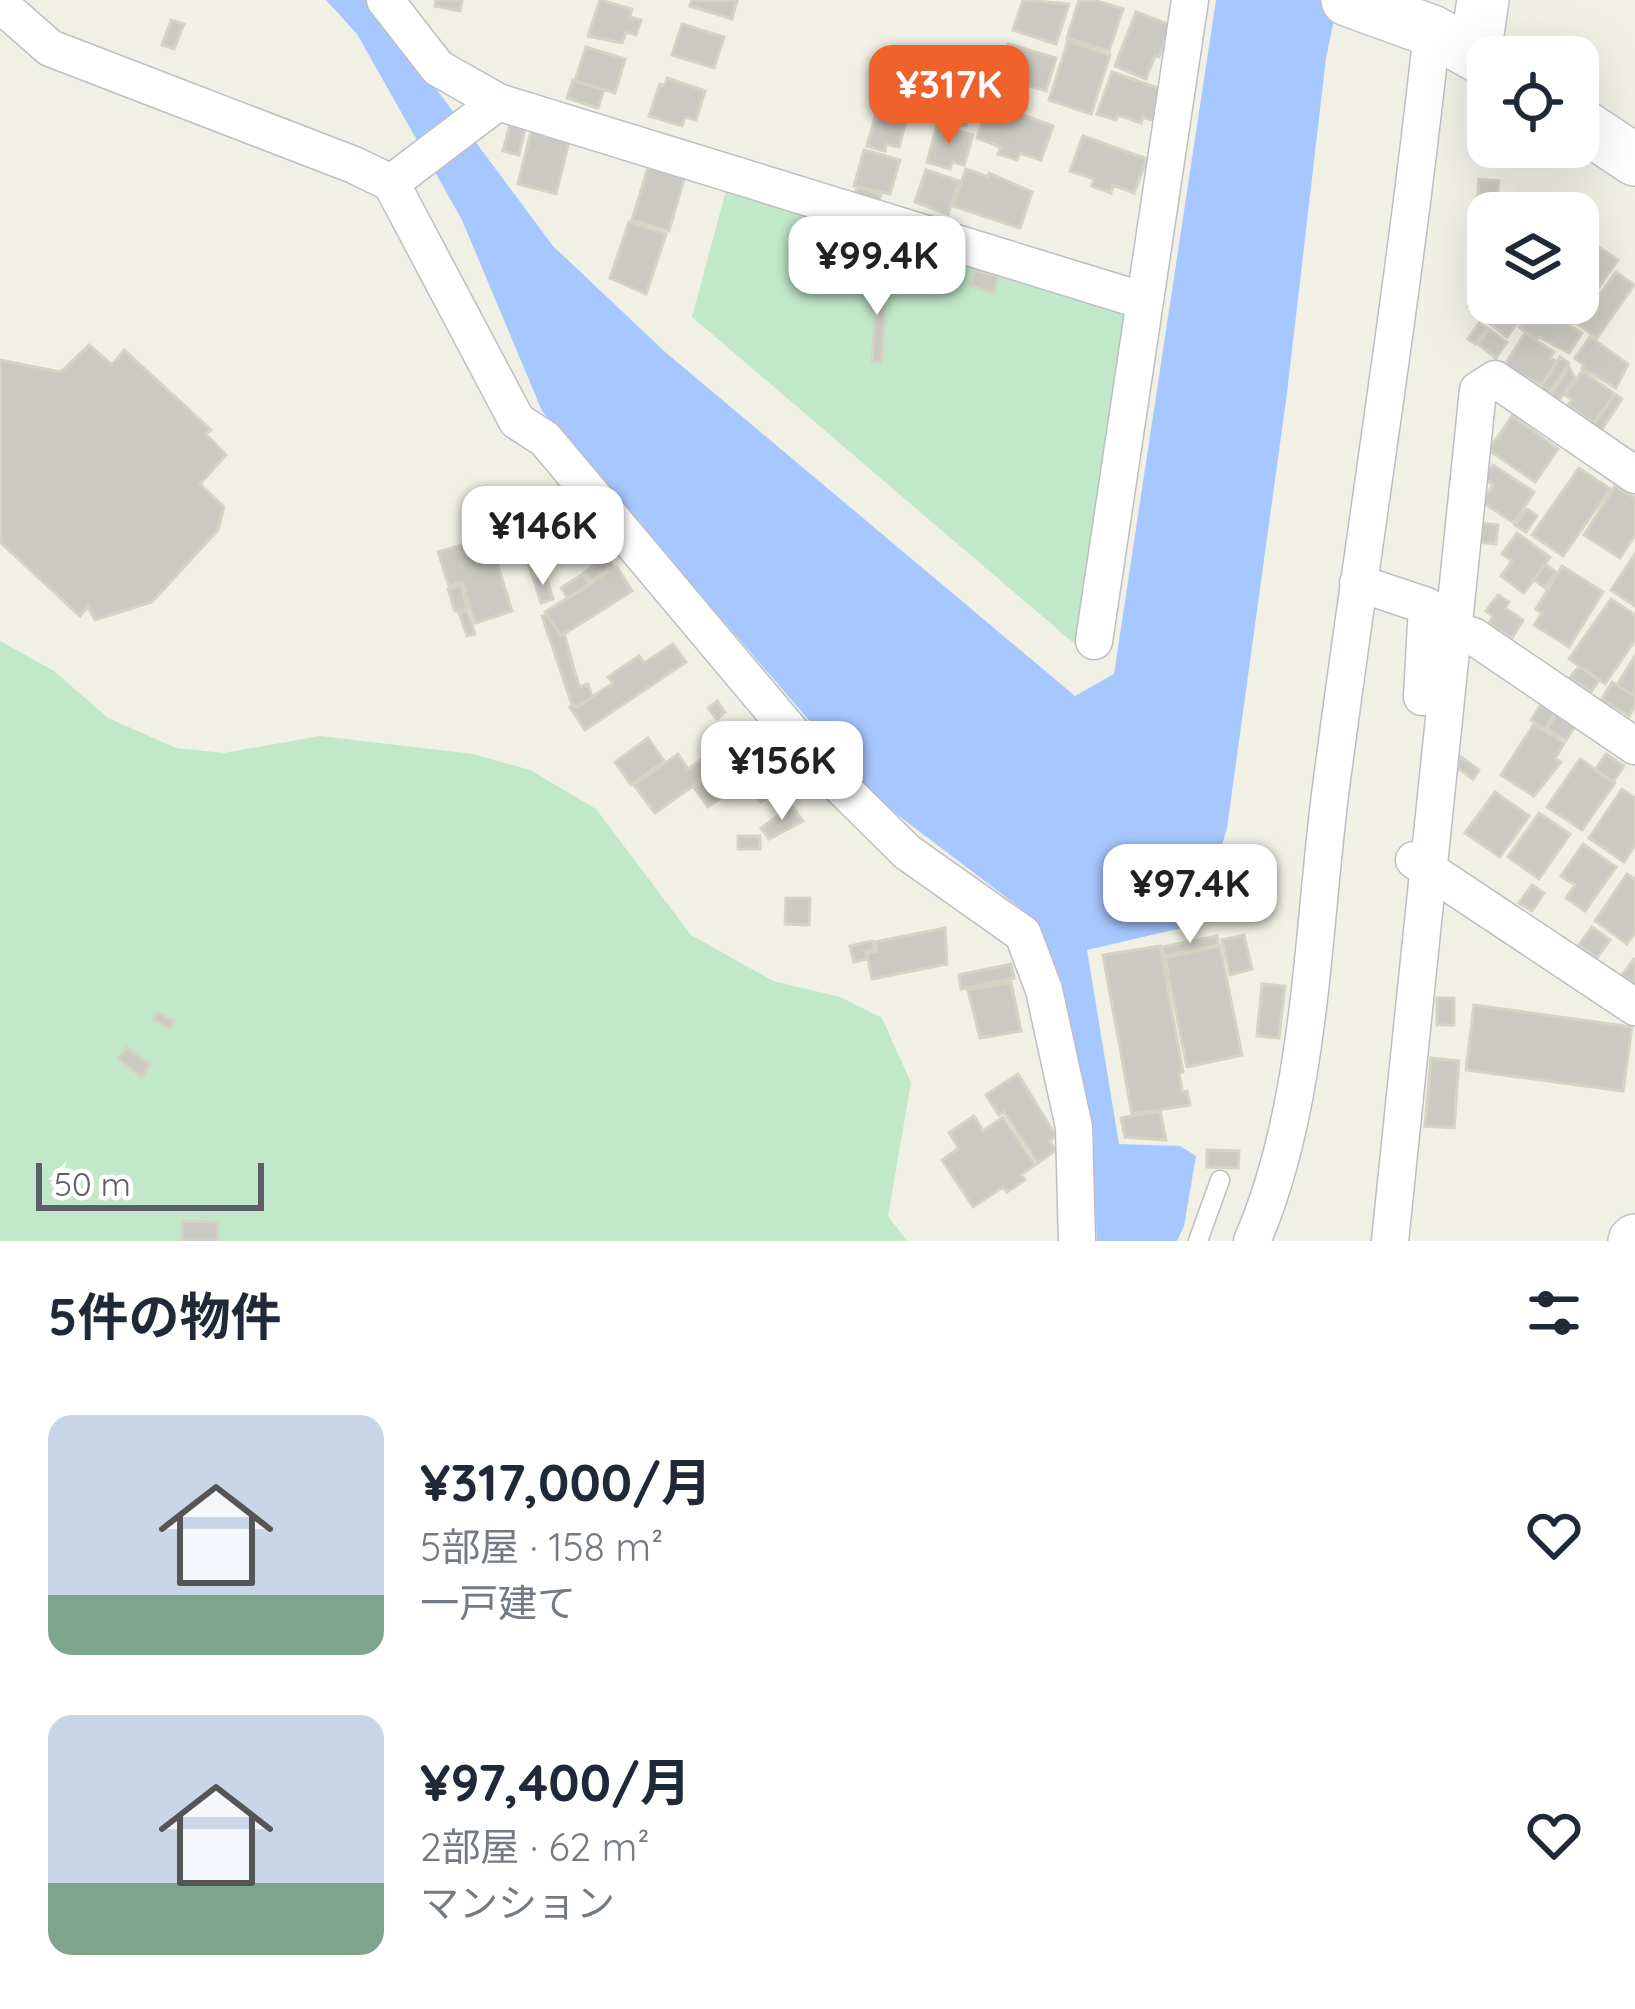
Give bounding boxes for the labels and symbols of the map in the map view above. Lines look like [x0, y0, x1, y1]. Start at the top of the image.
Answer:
pin: ¥317K [865, 45, 1033, 147]
pin: ¥99.4K [779, 216, 975, 318]
pin: ¥146K [459, 486, 627, 588]
pin: ¥156K [698, 721, 866, 823]
pin: ¥97.4K [1092, 844, 1288, 946]
scale bar [36, 1157, 264, 1210]

